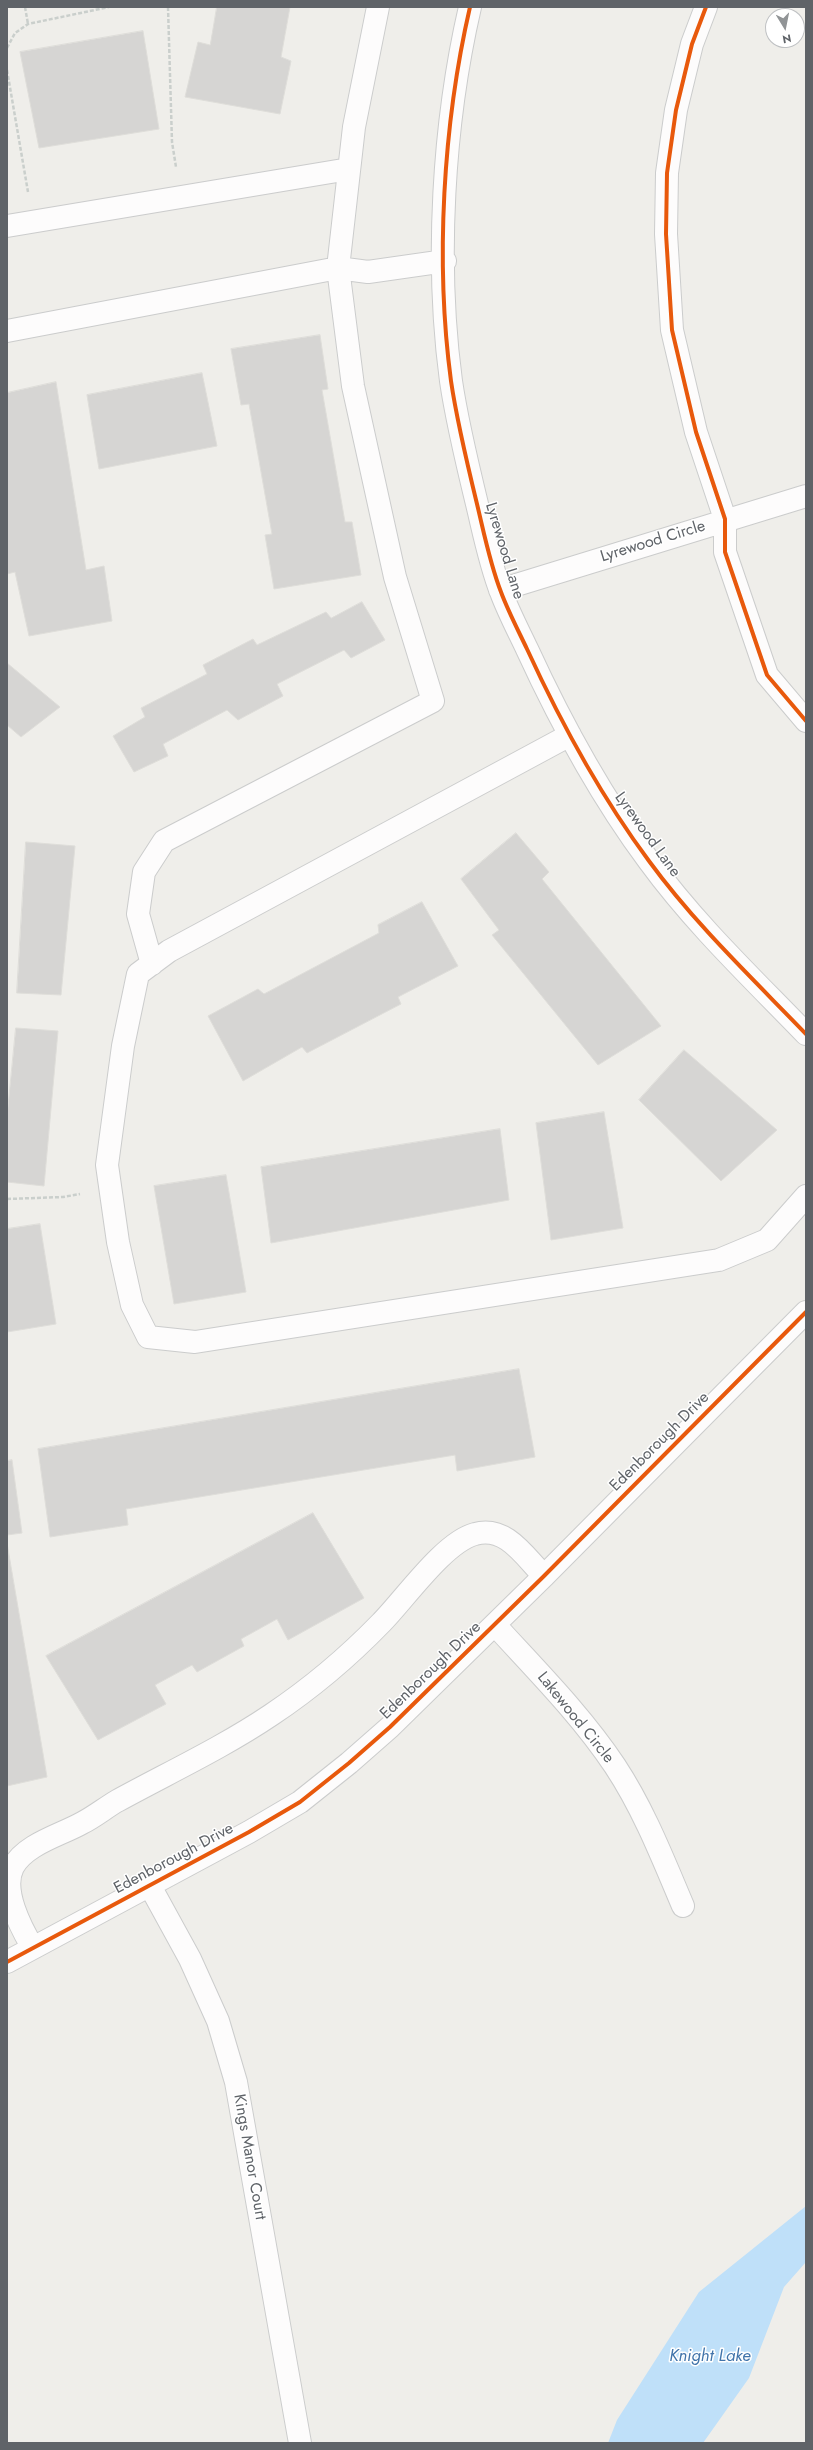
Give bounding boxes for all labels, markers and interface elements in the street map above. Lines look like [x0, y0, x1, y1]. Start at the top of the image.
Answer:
north arrow [765, 8, 805, 48]
text: N [781, 30, 793, 47]
street label: Lyrewood Lane [480, 500, 528, 602]
street label: Lyrewood Circle [598, 517, 708, 567]
street label: Lyrewood Lane [610, 789, 684, 881]
street label: Edenborough Drive [606, 1388, 714, 1496]
street label: Edenborough Drive [377, 1618, 485, 1724]
street label: Lakewood Circle [532, 1669, 618, 1767]
street label: Edenborough Drive [111, 1819, 237, 1899]
street label: Kings Manor Court [228, 2093, 270, 2221]
water label: Knight Lake [669, 2347, 751, 2367]

